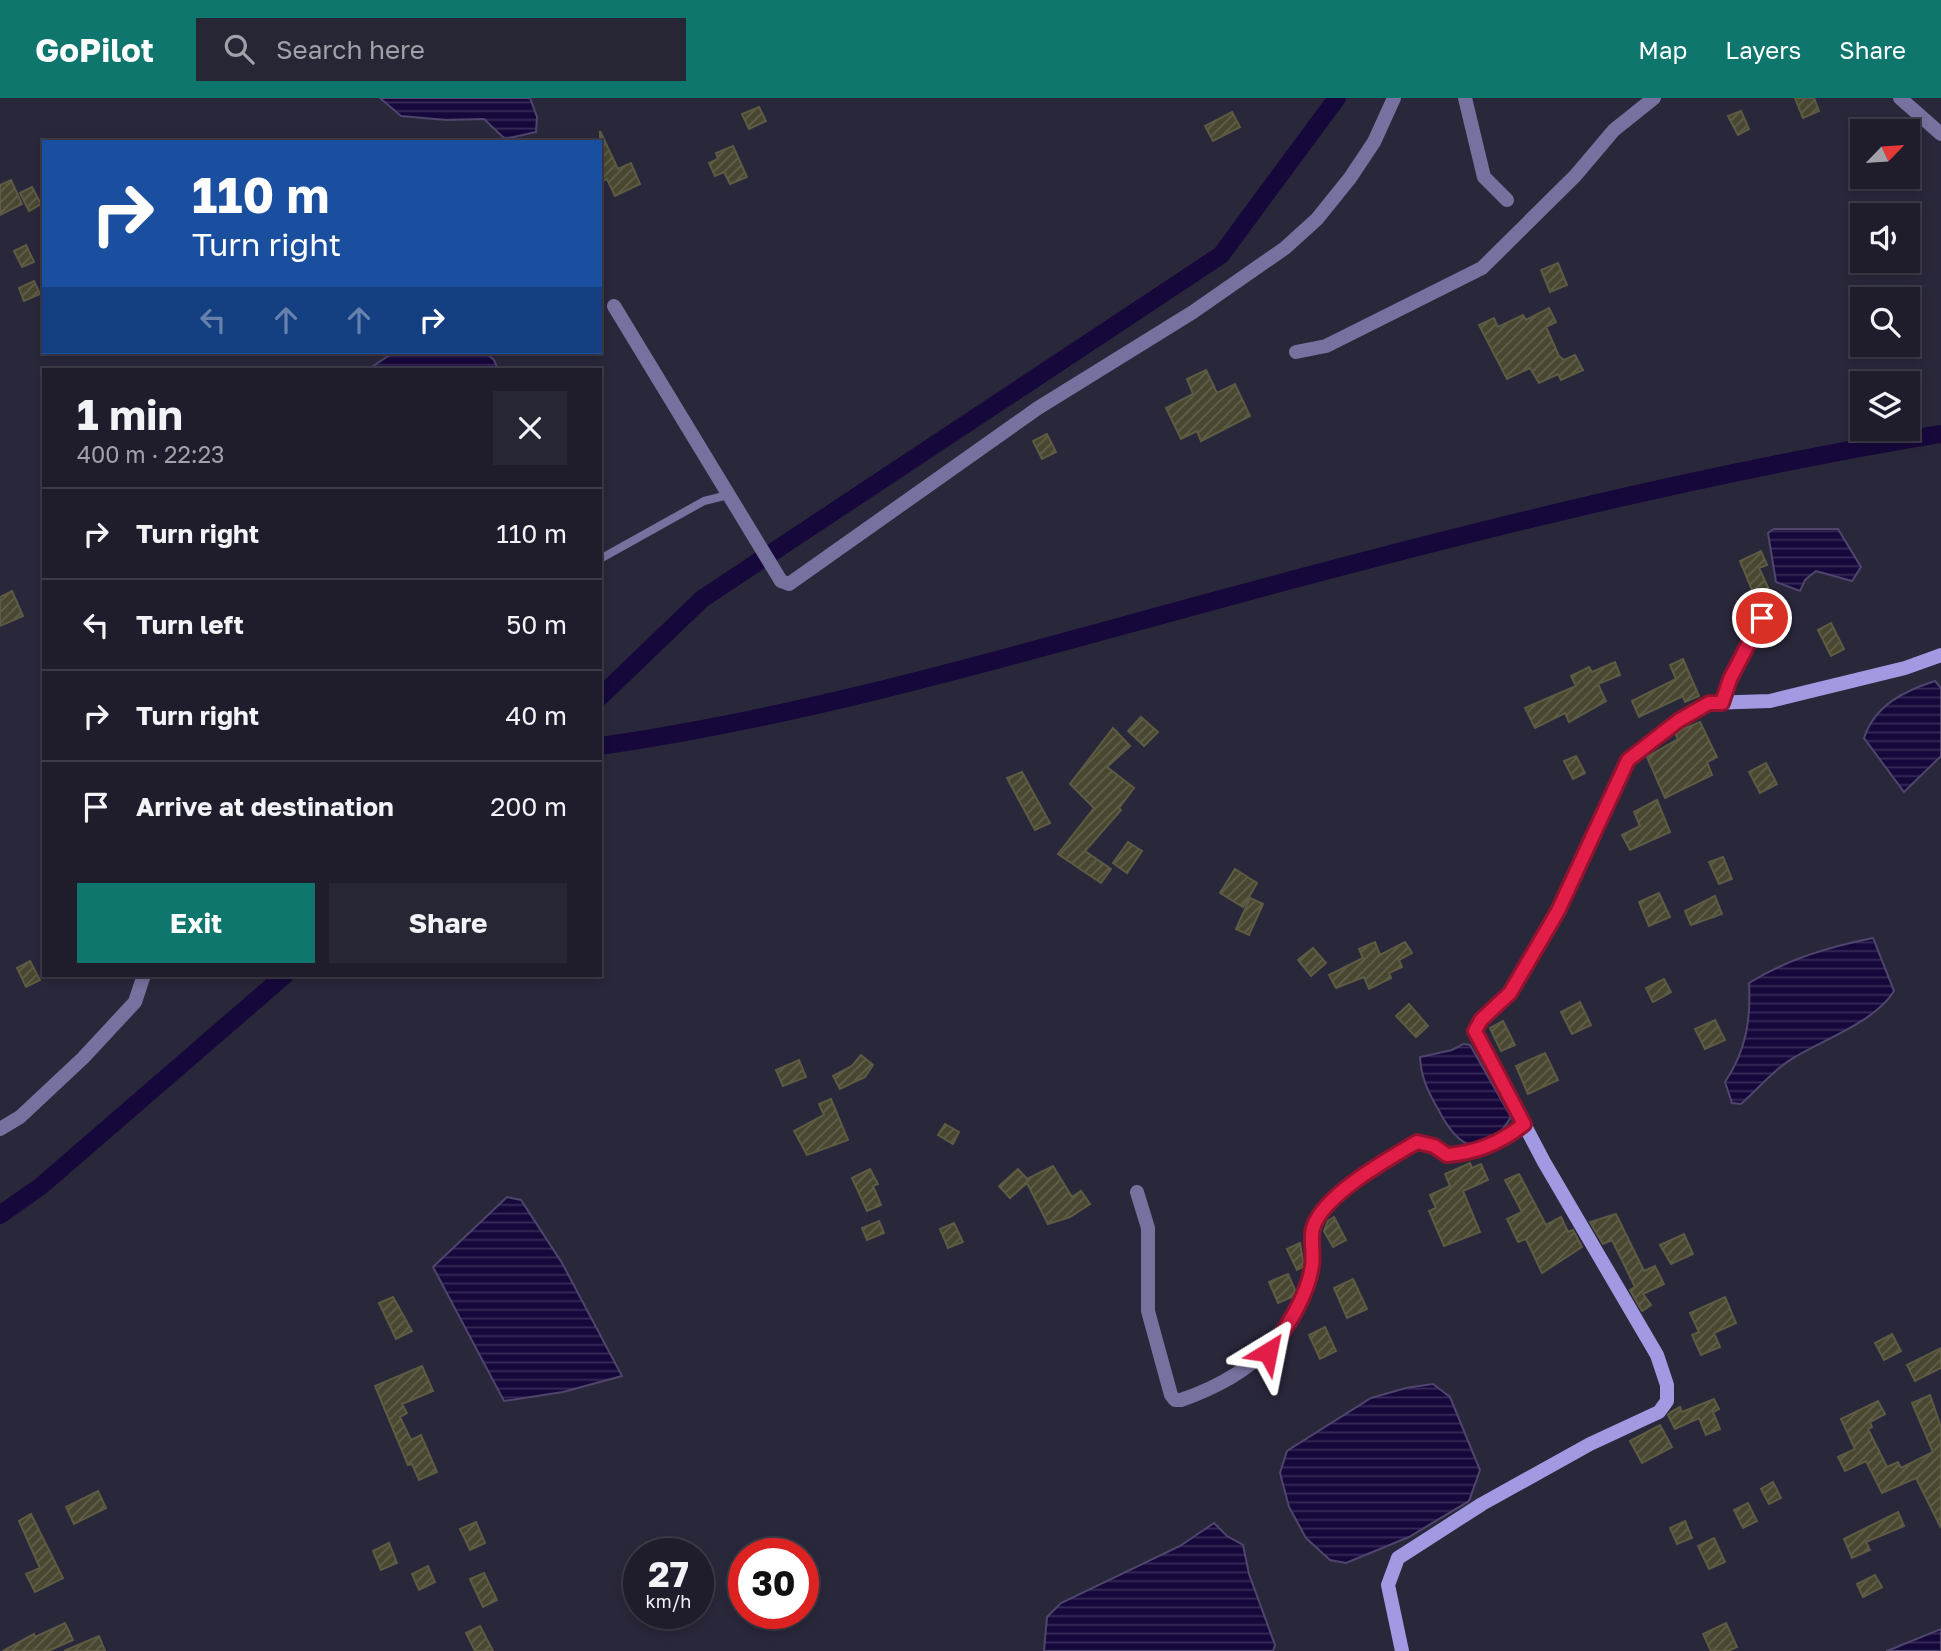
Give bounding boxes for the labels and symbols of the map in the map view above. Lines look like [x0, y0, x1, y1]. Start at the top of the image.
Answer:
north arrow [1850, 119, 1920, 189]
pin [1732, 588, 1792, 648]
position arrow [1231, 1315, 1305, 1389]
speed limit sign: 30 [728, 1538, 819, 1629]

